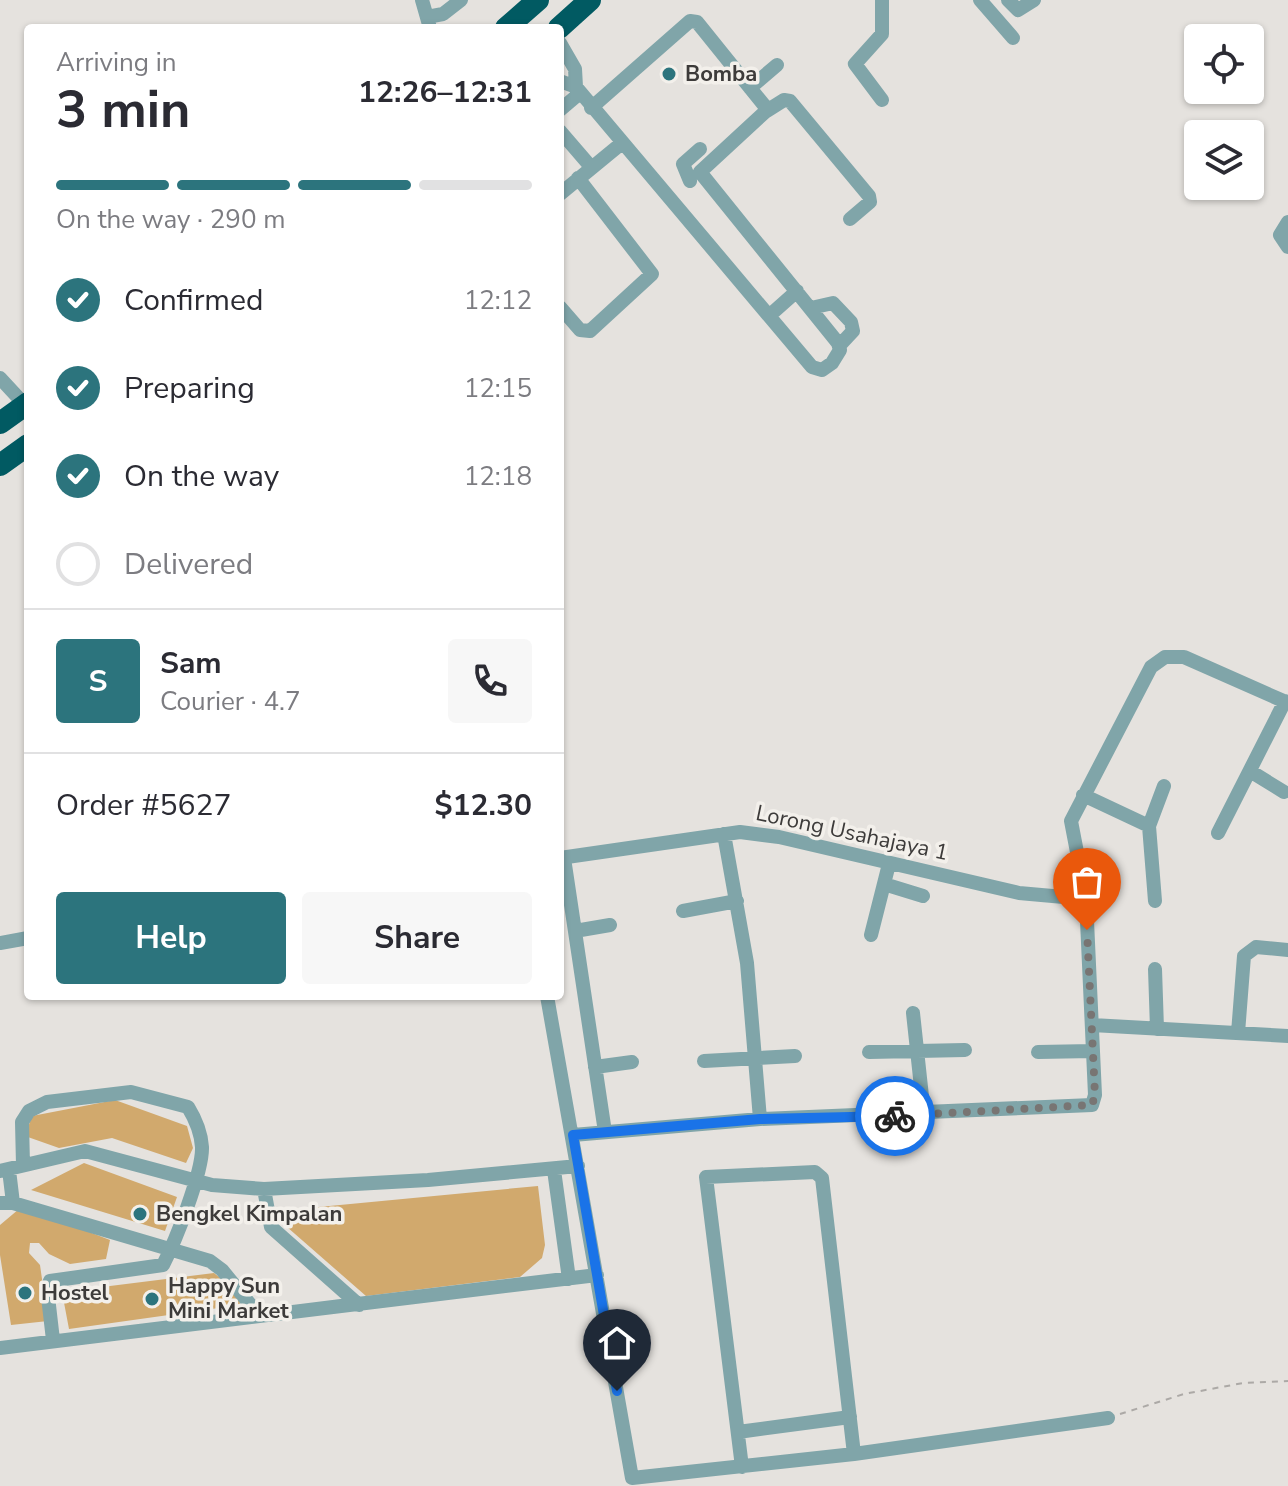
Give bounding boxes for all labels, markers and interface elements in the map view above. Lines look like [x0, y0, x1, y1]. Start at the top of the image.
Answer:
map controls [1184, 24, 1264, 200]
button: locate [1184, 24, 1264, 104]
text: Arriving in [56, 45, 177, 80]
place label: Bomba [685, 59, 757, 89]
marker: Bomba [660, 65, 678, 83]
text: 12:26–12:31 [358, 72, 532, 113]
text: 3 min [56, 74, 191, 145]
button: layers [1184, 120, 1264, 200]
text: On the way · 290 m [56, 202, 285, 237]
icon: check [56, 278, 100, 322]
text: Confirmed [124, 280, 264, 321]
text: 12:12 [464, 283, 532, 318]
icon: check [56, 366, 100, 410]
text: Preparing [124, 368, 255, 409]
text: 12:15 [464, 371, 532, 406]
icon: check [56, 454, 100, 498]
text: On the way [124, 456, 279, 497]
text: 12:18 [464, 459, 532, 494]
text: Delivered [124, 544, 253, 585]
button: phone [448, 639, 532, 723]
text: Sam [160, 643, 222, 684]
text: S [89, 661, 107, 702]
text: Courier · 4.7 [160, 684, 301, 719]
text: Order #5627 [56, 785, 231, 826]
text: $12.30 [435, 785, 532, 826]
street label: Lorong Usahajaya 1 [753, 798, 951, 868]
pin [1053, 848, 1121, 930]
icon: bag [1065, 860, 1109, 904]
button: Help [56, 892, 286, 984]
button: Share [302, 892, 532, 984]
courier [855, 1076, 935, 1156]
icon: bike [873, 1094, 917, 1138]
place label: Bengkel Kimpalan [156, 1199, 342, 1229]
marker: Bengkel Kimpalan [131, 1205, 149, 1223]
place label: Happy Sun Mini Market [168, 1271, 289, 1326]
place label: Hostel [41, 1278, 109, 1308]
marker: Hostel [16, 1284, 34, 1302]
marker: Happy Sun Mini Market [143, 1290, 161, 1308]
pin [583, 1309, 651, 1391]
icon: home [595, 1321, 639, 1365]

